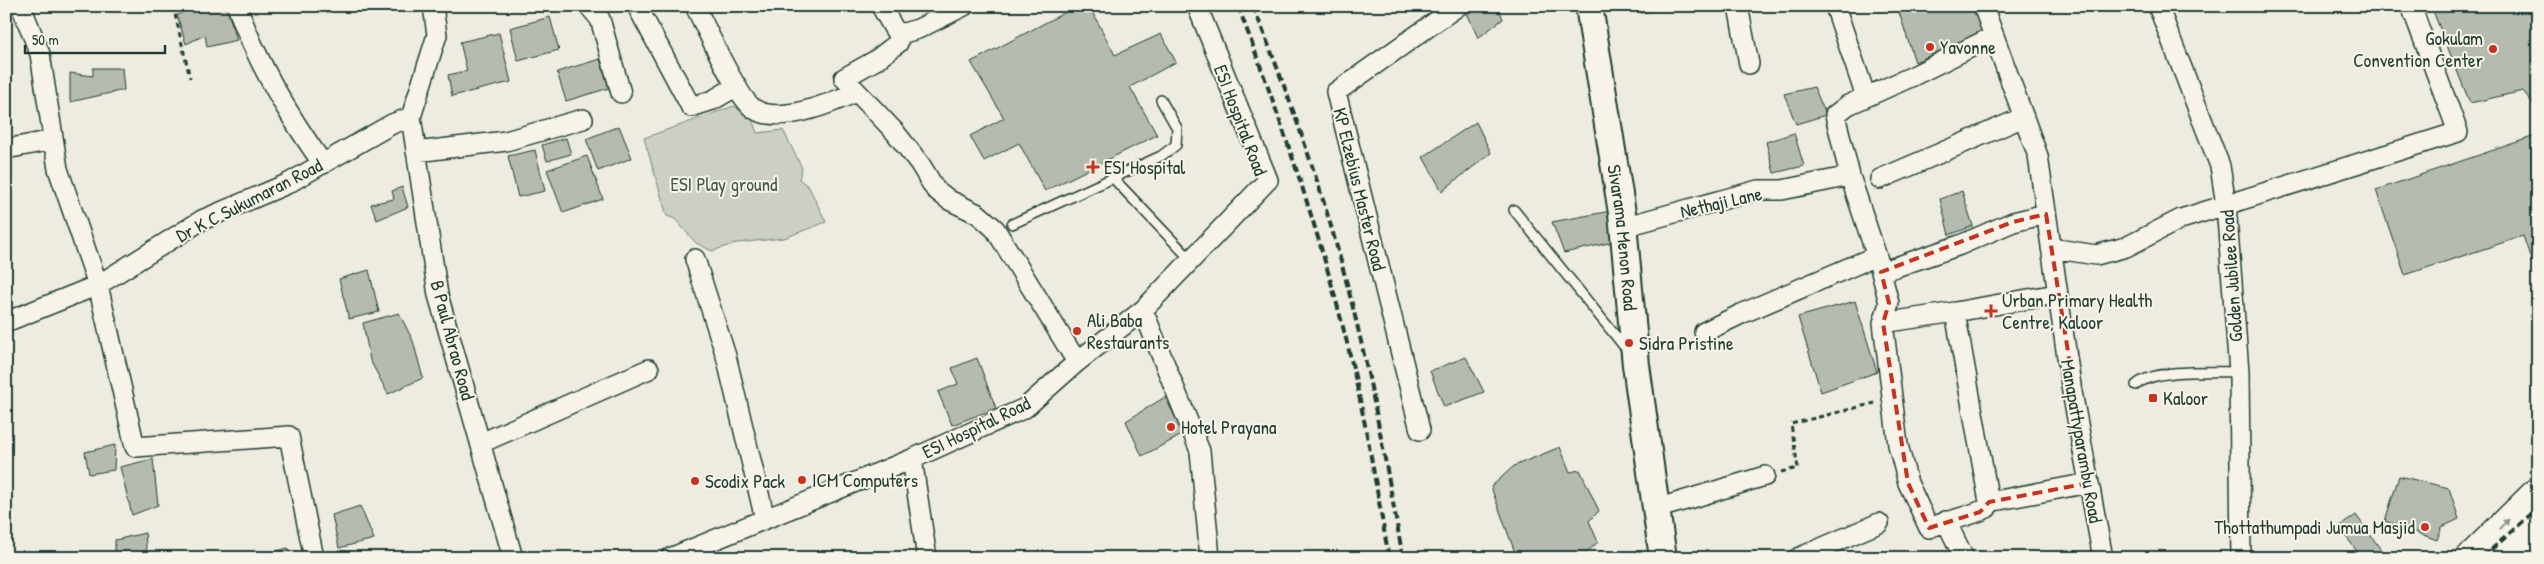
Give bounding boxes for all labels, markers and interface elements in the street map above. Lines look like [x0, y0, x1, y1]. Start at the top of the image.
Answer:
scale bar [25, 22, 165, 54]
place label: Gokulam Convention Center [2353, 25, 2484, 73]
text: 50 m [32, 29, 59, 50]
place label: Yavonne [1940, 34, 1996, 60]
marker: Yavonne [1924, 41, 1936, 53]
marker: Gokulam Convention Center [2487, 43, 2499, 55]
street label: ESI Hospital Road [1208, 61, 1274, 180]
street label: KP Elzebius Master Road [1327, 105, 1393, 274]
street label: Dr K C Sukumaran Road [171, 152, 327, 248]
place label: ESI Hospital [1104, 154, 1186, 180]
marker: ESI Hospital [1086, 160, 1100, 174]
street label: Sivarama Menon Road [1601, 163, 1644, 312]
park label: ESI Play ground [670, 171, 778, 197]
street label: Nethaji Lane [1677, 180, 1765, 224]
street label: Golden Jubilee Road [2213, 209, 2249, 343]
street label: B Paul Abrao Road [425, 277, 482, 403]
place label: Urban Primary Health Centre, Kaloor [2002, 287, 2152, 335]
marker: Urban Primary Health Centre, Kaloor [1984, 304, 1998, 318]
place label: Ali Baba Restaurants [1087, 307, 1169, 355]
marker: Ali Baba Restaurants [1071, 325, 1083, 337]
place label: Sidra Pristine [1639, 330, 1734, 356]
marker: Sidra Pristine [1623, 337, 1635, 349]
street label: Manapattyparambu Road [2055, 357, 2109, 525]
place label: Kaloor [2163, 385, 2209, 411]
street label: ESI Hospital Road [918, 389, 1035, 464]
marker: Kaloor [2147, 392, 2159, 404]
place label: Hotel Prayana [1181, 414, 1277, 440]
marker: Hotel Prayana [1165, 421, 1177, 433]
place label: ICM Computers [812, 467, 918, 493]
place label: Scodix Pack [705, 468, 785, 494]
marker: ICM Computers [796, 474, 808, 486]
marker: Scodix Pack [689, 475, 701, 487]
place label: Thottathumpadi Jumua Masjid [2214, 514, 2416, 540]
one-way arrow [2498, 519, 2510, 531]
marker: Thottathumpadi Jumua Masjid [2419, 521, 2431, 533]

